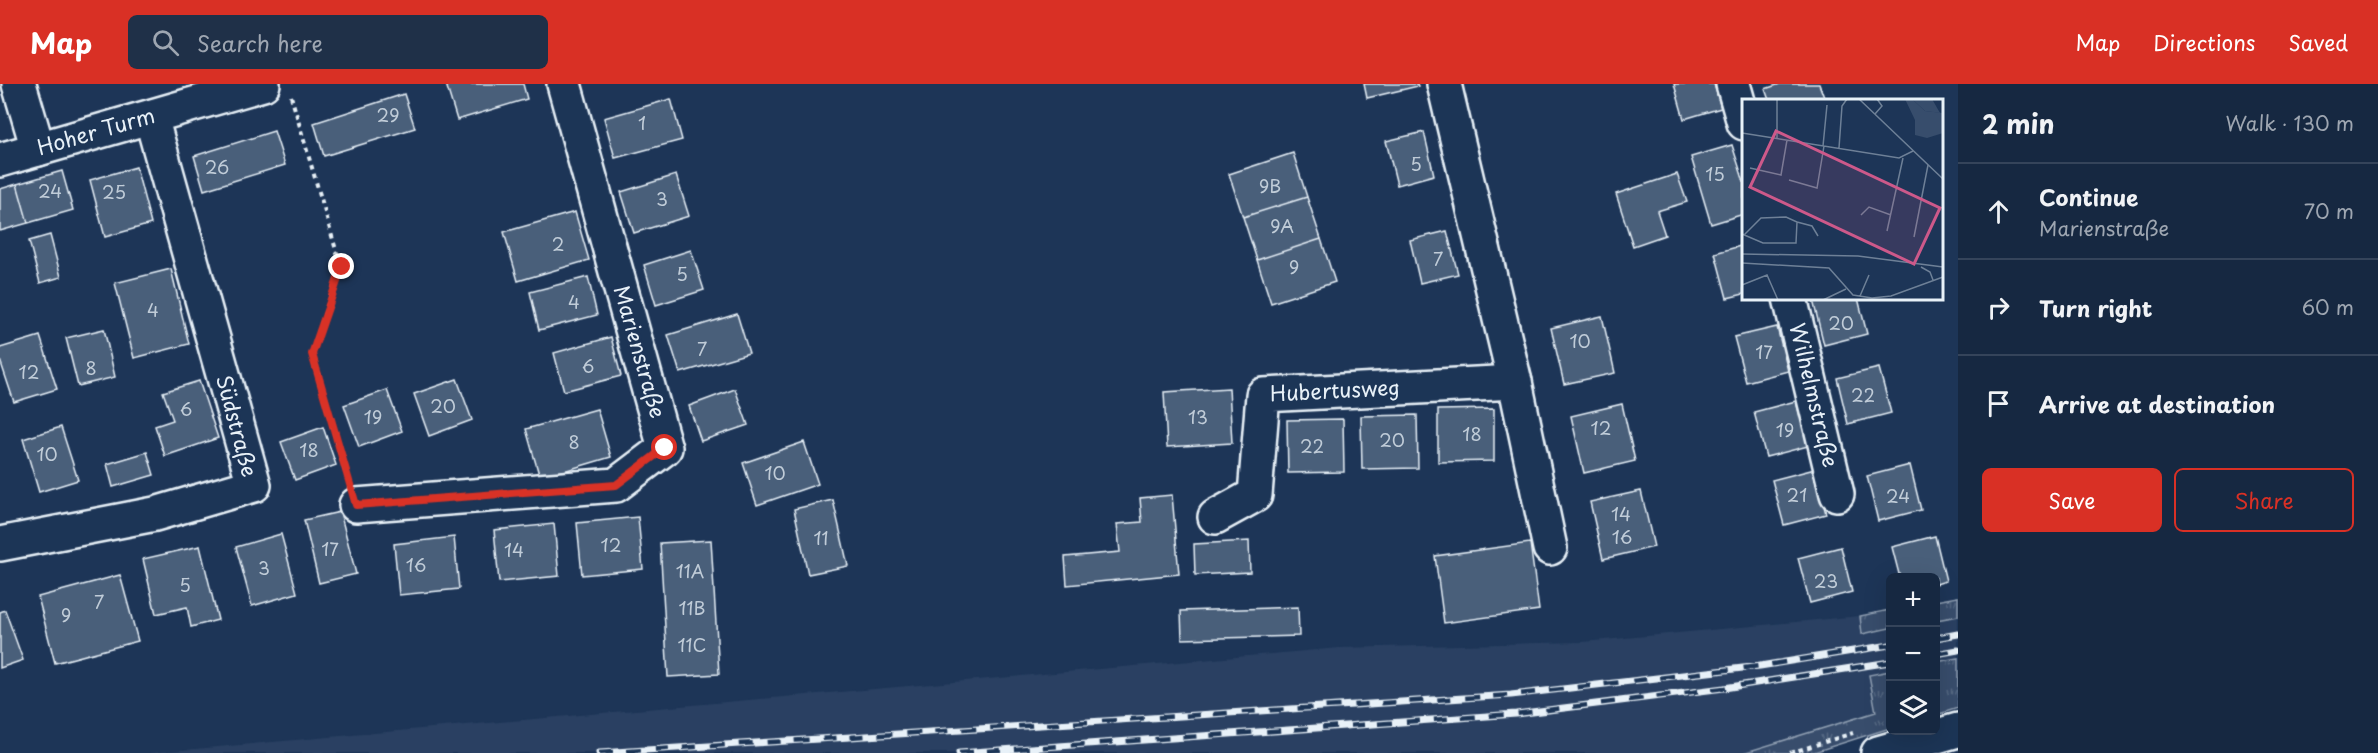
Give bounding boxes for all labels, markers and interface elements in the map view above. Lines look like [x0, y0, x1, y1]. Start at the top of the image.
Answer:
search box [128, 15, 548, 69]
text: Map [30, 21, 92, 64]
icon: search [149, 26, 182, 59]
text: Search here [197, 26, 323, 59]
text: Map [2075, 26, 2120, 58]
text: Directions [2153, 26, 2255, 58]
text: Saved [2288, 26, 2348, 58]
street label: Hoher Turm [33, 98, 158, 163]
inset map [1742, 99, 1943, 300]
house number: 29 [377, 101, 399, 128]
text: 2 min [1982, 104, 2055, 143]
text: Walk · 130 m [2226, 108, 2354, 138]
house number: 1 [638, 109, 646, 136]
house number: 5 [1410, 150, 1422, 177]
house number: 26 [205, 153, 229, 180]
house number: 15 [1705, 160, 1725, 187]
house number: 9B [1259, 172, 1281, 199]
house number: 24 [38, 177, 62, 204]
house number: 25 [102, 178, 126, 205]
text: Continue [2039, 180, 2138, 213]
house number: 3 [656, 185, 668, 212]
icon: ahead [1982, 195, 2015, 228]
text: 70 m [2304, 196, 2354, 226]
house number: 9A [1270, 212, 1294, 239]
text: Marienstraße [2039, 213, 2169, 243]
house number: 2 [552, 230, 564, 257]
house number: 7 [1433, 245, 1443, 272]
route end [328, 253, 354, 279]
house number: 9 [1289, 253, 1299, 280]
house number: 5 [676, 260, 688, 287]
street label: Marienstraße [607, 281, 675, 422]
house number: 4 [568, 288, 580, 315]
icon: right [1982, 291, 2015, 324]
text: Turn right [2039, 291, 2152, 324]
text: 60 m [2302, 292, 2354, 322]
house number: 4 [147, 296, 159, 323]
house number: 20 [1828, 309, 1854, 336]
street label: Wilhelmstraße [1783, 319, 1848, 470]
house number: 10 [1569, 327, 1591, 354]
house number: 7 [697, 335, 707, 362]
house number: 17 [1755, 338, 1773, 365]
house number: 6 [582, 352, 594, 379]
house number: 8 [85, 354, 97, 381]
house number: 12 [19, 358, 39, 385]
street label: Hubertusweg [1269, 370, 1401, 409]
street label: Südstraße [209, 371, 267, 480]
house number: 22 [1851, 381, 1875, 408]
icon: arrive [1982, 387, 2015, 420]
text: Arrive at destination [2039, 387, 2275, 420]
house number: 20 [430, 392, 456, 419]
house number: 6 [180, 395, 192, 422]
house number: 19 [364, 403, 382, 430]
house number: 13 [1188, 403, 1208, 430]
house number: 12 [1591, 414, 1611, 441]
house number: 19 [1776, 416, 1794, 443]
house number: 18 [1462, 420, 1482, 447]
house number: 20 [1379, 426, 1405, 453]
house number: 8 [568, 428, 580, 455]
house number: 22 [1300, 432, 1324, 459]
route start [651, 434, 677, 460]
house number: 18 [299, 436, 319, 463]
house number: 10 [36, 440, 58, 467]
house number: 10 [764, 459, 786, 486]
button: Save [1982, 468, 2162, 532]
button: Share [2174, 468, 2354, 532]
house number: 21 [1787, 481, 1807, 508]
house number: 24 [1886, 482, 1910, 509]
house number: 14 [1611, 500, 1631, 527]
house number: 16 [1612, 523, 1632, 550]
house number: 11 [813, 524, 829, 551]
house number: 12 [601, 531, 621, 558]
house number: 17 [321, 535, 339, 562]
house number: 14 [504, 536, 524, 563]
house number: 16 [406, 551, 426, 578]
house number: 3 [258, 554, 270, 581]
house number: 11A [676, 557, 704, 584]
house number: 23 [1814, 567, 1838, 594]
house number: 5 [179, 571, 191, 598]
map controls [1886, 573, 1940, 735]
button: + [1886, 573, 1940, 627]
house number: 7 [94, 588, 104, 615]
house number: 11B [679, 594, 705, 621]
house number: 9 [61, 601, 71, 628]
button: − [1886, 627, 1940, 681]
house number: 11C [678, 631, 706, 658]
button: layers [1886, 681, 1940, 735]

